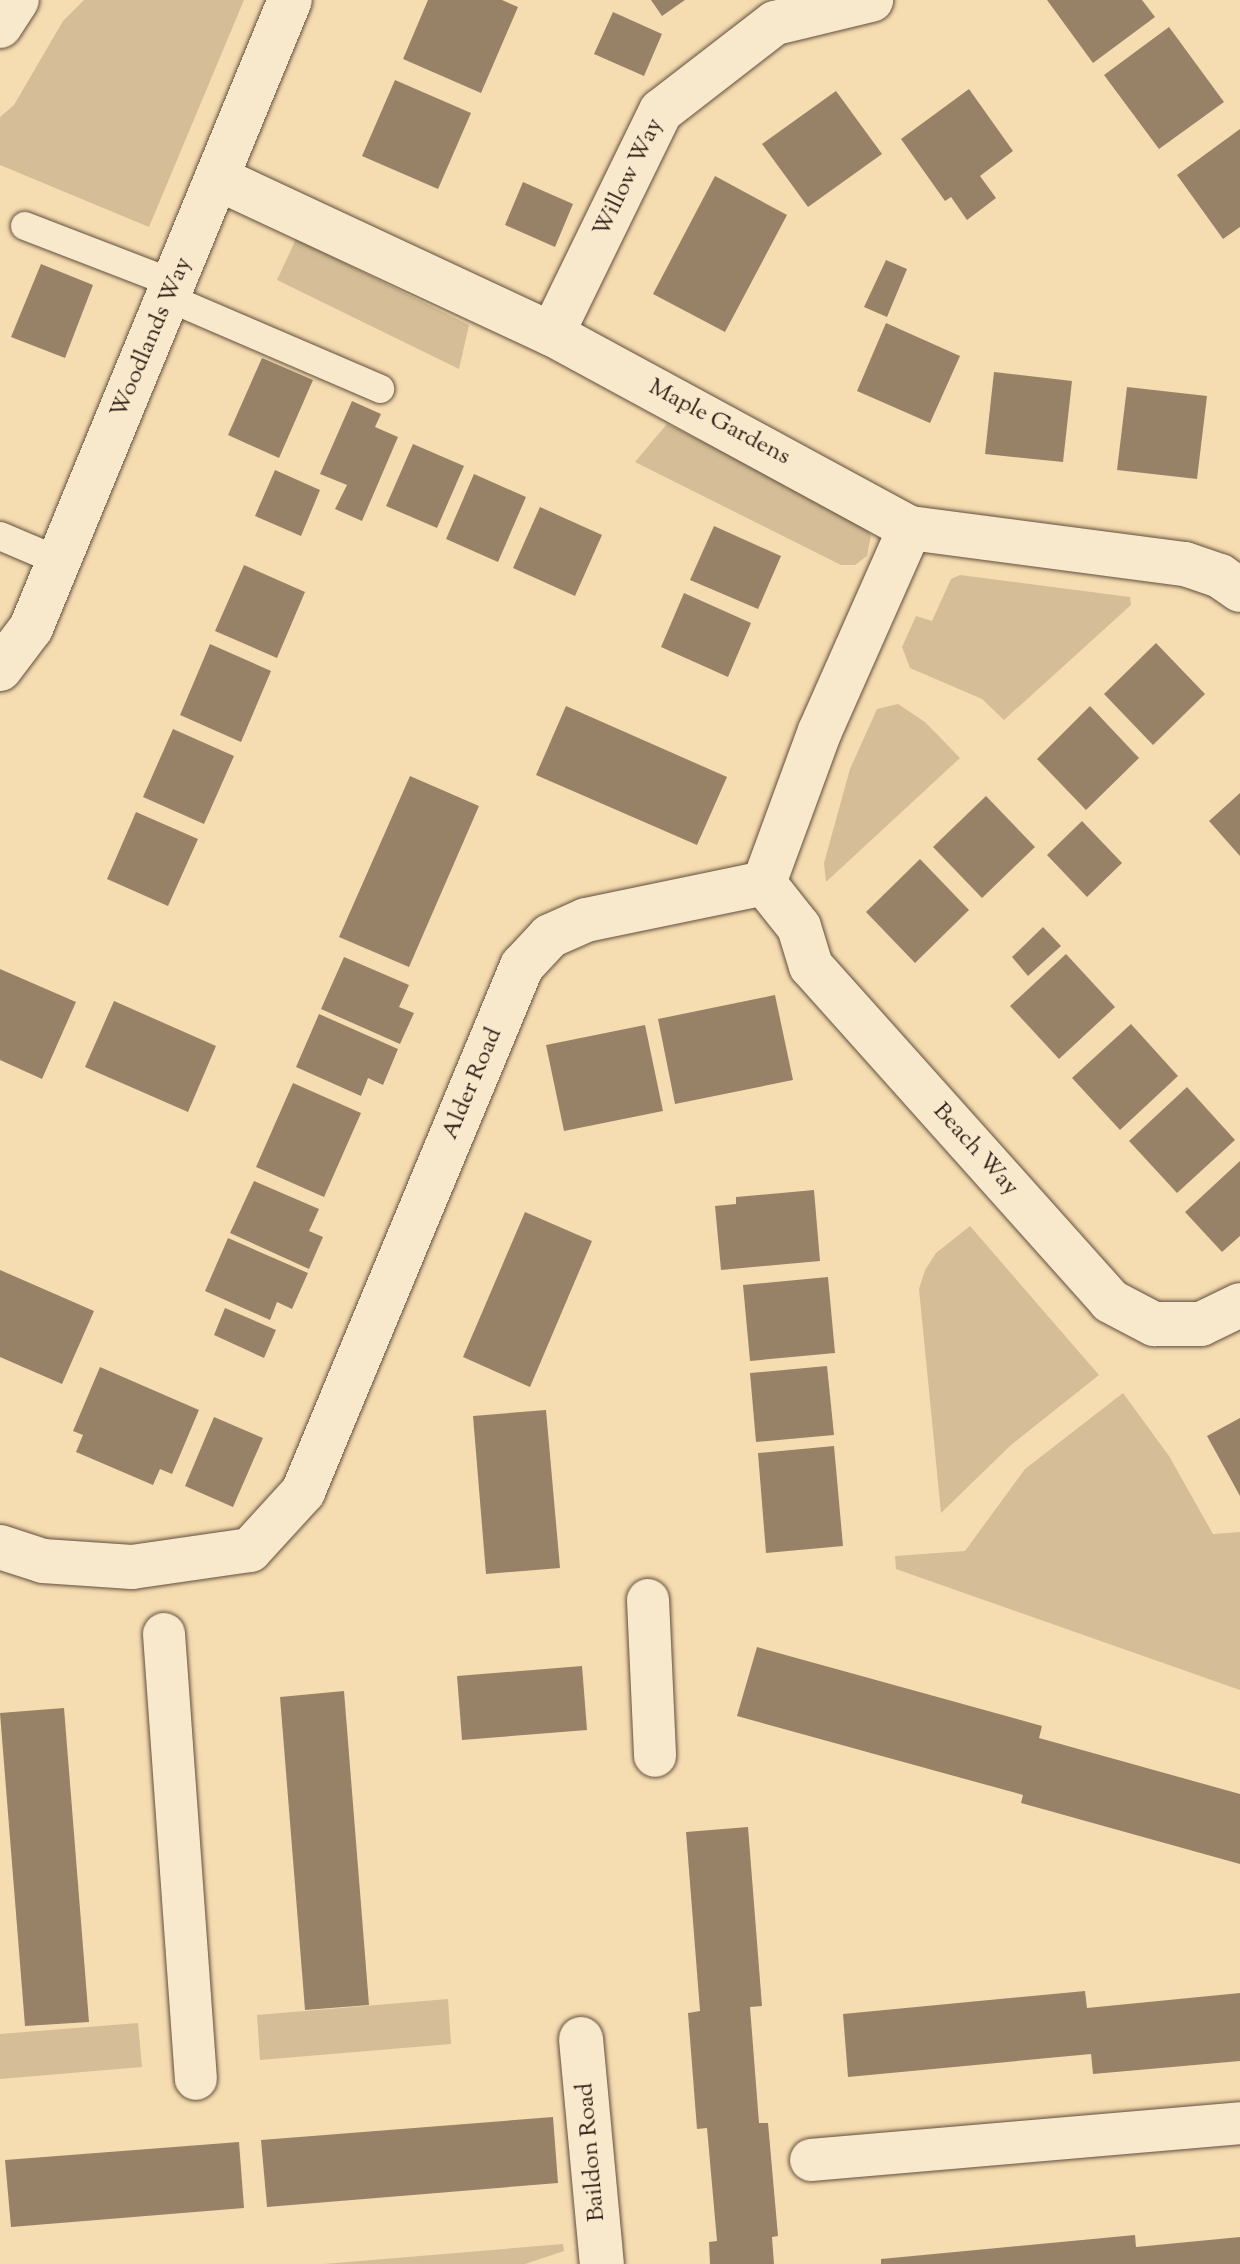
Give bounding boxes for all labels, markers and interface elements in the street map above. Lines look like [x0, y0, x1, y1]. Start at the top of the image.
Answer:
street label: Willow Way [588, 114, 670, 242]
street label: Woodlands Way [105, 253, 199, 423]
street label: Maple Gardens [643, 374, 795, 472]
street label: Alder Road [437, 1024, 509, 1144]
street label: Beach Way [926, 1098, 1024, 1202]
street label: Baildon Road [572, 2081, 612, 2223]

